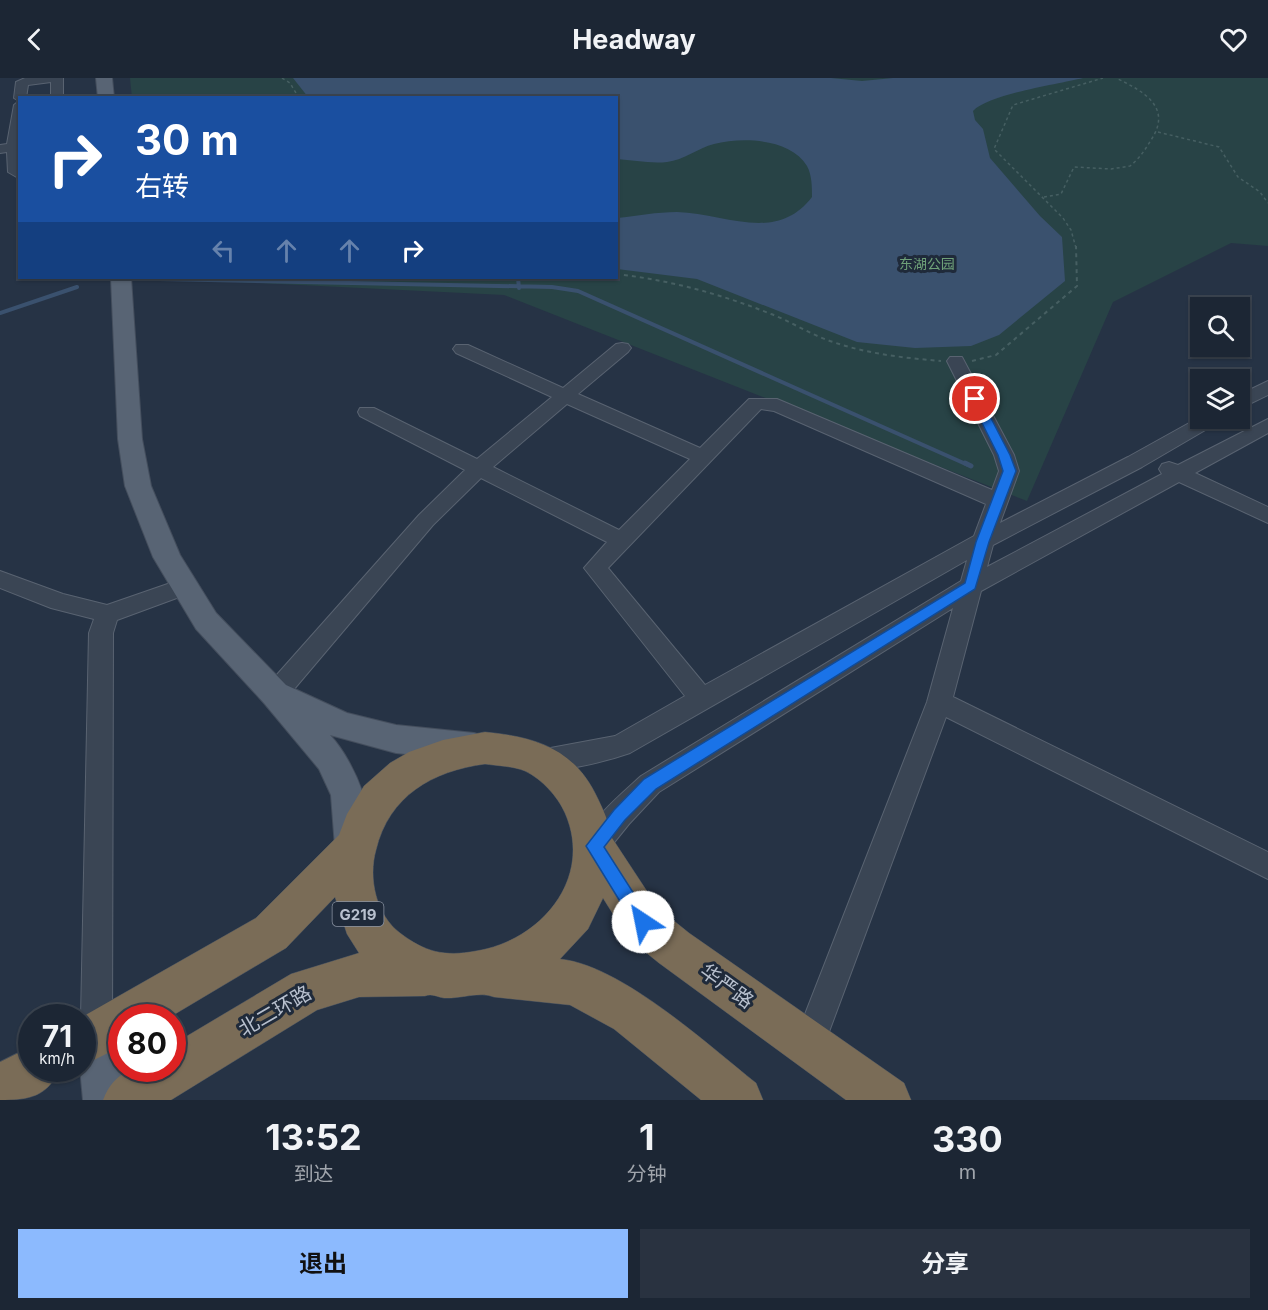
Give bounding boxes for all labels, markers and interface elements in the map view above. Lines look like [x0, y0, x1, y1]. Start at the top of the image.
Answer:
icon: back [18, 23, 51, 56]
text: Headway [572, 23, 696, 56]
icon: heart [1217, 23, 1250, 56]
text: 30 m [135, 114, 239, 165]
icon: right [36, 120, 114, 198]
text: 右转 [135, 170, 189, 203]
icon: left [207, 234, 240, 267]
icon: ahead [270, 234, 303, 267]
icon: ahead [333, 234, 366, 267]
icon: right [396, 234, 429, 267]
park label: 东湖公园 [899, 255, 955, 272]
map controls [1190, 297, 1250, 429]
button: search [1190, 297, 1250, 357]
button: layers [1190, 369, 1250, 429]
pin [949, 373, 1000, 424]
icon: arrive [958, 382, 991, 415]
position arrow [611, 890, 675, 954]
road number: G219 [332, 902, 384, 926]
street label: 华严路 [696, 959, 758, 1013]
street label: 北二环路 [234, 981, 316, 1041]
speed limit sign: 80 [108, 1004, 186, 1082]
text: 71 [42, 1018, 72, 1054]
text: km/h [39, 1049, 75, 1068]
text: 13:52 [265, 1115, 362, 1159]
text: 1 [639, 1115, 655, 1159]
text: 330 [932, 1117, 1003, 1161]
text: m [959, 1160, 976, 1184]
text: 到达 [293, 1162, 333, 1186]
text: 分钟 [627, 1162, 667, 1186]
button: 退出 [18, 1229, 628, 1298]
button: 分享 [640, 1229, 1250, 1298]

